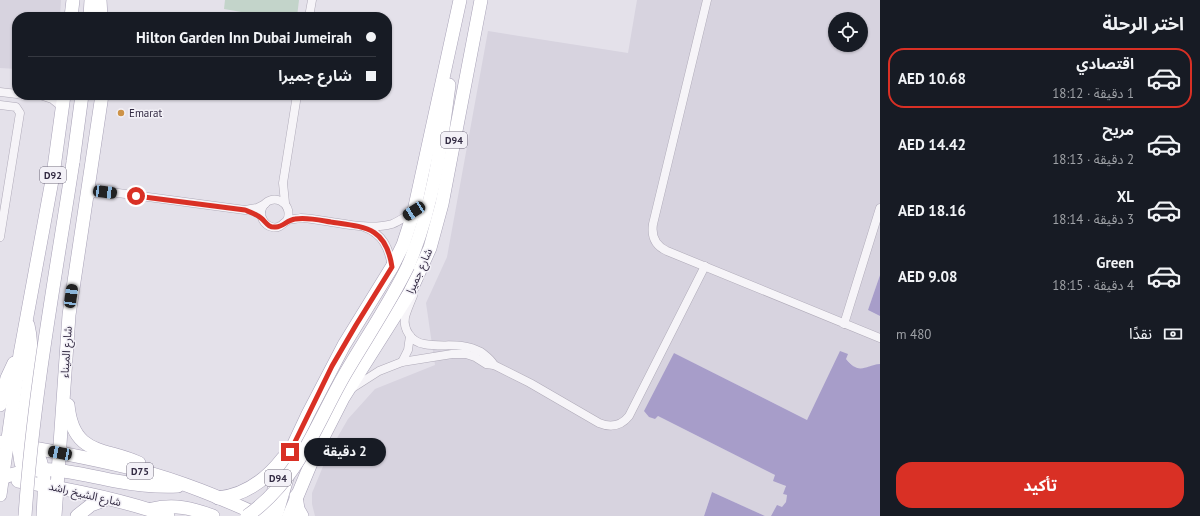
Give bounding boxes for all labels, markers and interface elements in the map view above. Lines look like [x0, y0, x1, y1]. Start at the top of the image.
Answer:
map controls [828, 12, 868, 52]
button: locate [828, 12, 868, 52]
text: اختر الرحلة [1103, 12, 1184, 35]
text: Hilton Garden Inn Dubai Jumeirah [136, 28, 352, 47]
text: اقتصادي [1076, 54, 1134, 73]
icon: car [1146, 60, 1182, 96]
text: شارع جميرا [278, 66, 352, 85]
text: AED 10.68 [898, 69, 966, 88]
text: 1 دقيقة · 18:12 [1052, 85, 1134, 102]
place label: Emarat [129, 106, 162, 120]
marker: Emarat [116, 108, 126, 118]
text: مريح [1102, 120, 1134, 139]
icon: car [1146, 126, 1182, 162]
road number: D94 [441, 132, 467, 148]
text: AED 14.42 [898, 135, 966, 154]
text: 2 دقيقة · 18:13 [1052, 151, 1134, 168]
road number: D92 [40, 167, 66, 183]
car [92, 185, 118, 199]
route start [127, 187, 145, 205]
text: XL [1117, 187, 1134, 206]
icon: car [1146, 192, 1182, 228]
car [401, 199, 427, 223]
text: AED 18.16 [898, 201, 966, 220]
text: 3 دقيقة · 18:14 [1052, 211, 1134, 228]
street label: شارع جميرا [403, 246, 436, 296]
text: Green [1096, 253, 1134, 272]
icon: car [1146, 258, 1182, 294]
text: AED 9.08 [898, 267, 957, 286]
text: 4 دقيقة · 18:15 [1052, 277, 1134, 294]
car [63, 283, 79, 309]
icon: cash [1162, 323, 1184, 345]
text: نقدًا [1129, 324, 1152, 343]
street label: شارع الميناء [57, 325, 76, 378]
text: 480 m [896, 326, 931, 343]
callout: 2 دقيقة [304, 438, 386, 466]
route end [281, 443, 299, 461]
text: 2 دقيقة [323, 443, 367, 460]
car [47, 445, 73, 461]
button: تأكيد [896, 462, 1184, 508]
road number: D75 [127, 463, 153, 479]
road number: D94 [265, 470, 291, 486]
street label: شارع الشيخ راشد [47, 479, 123, 510]

